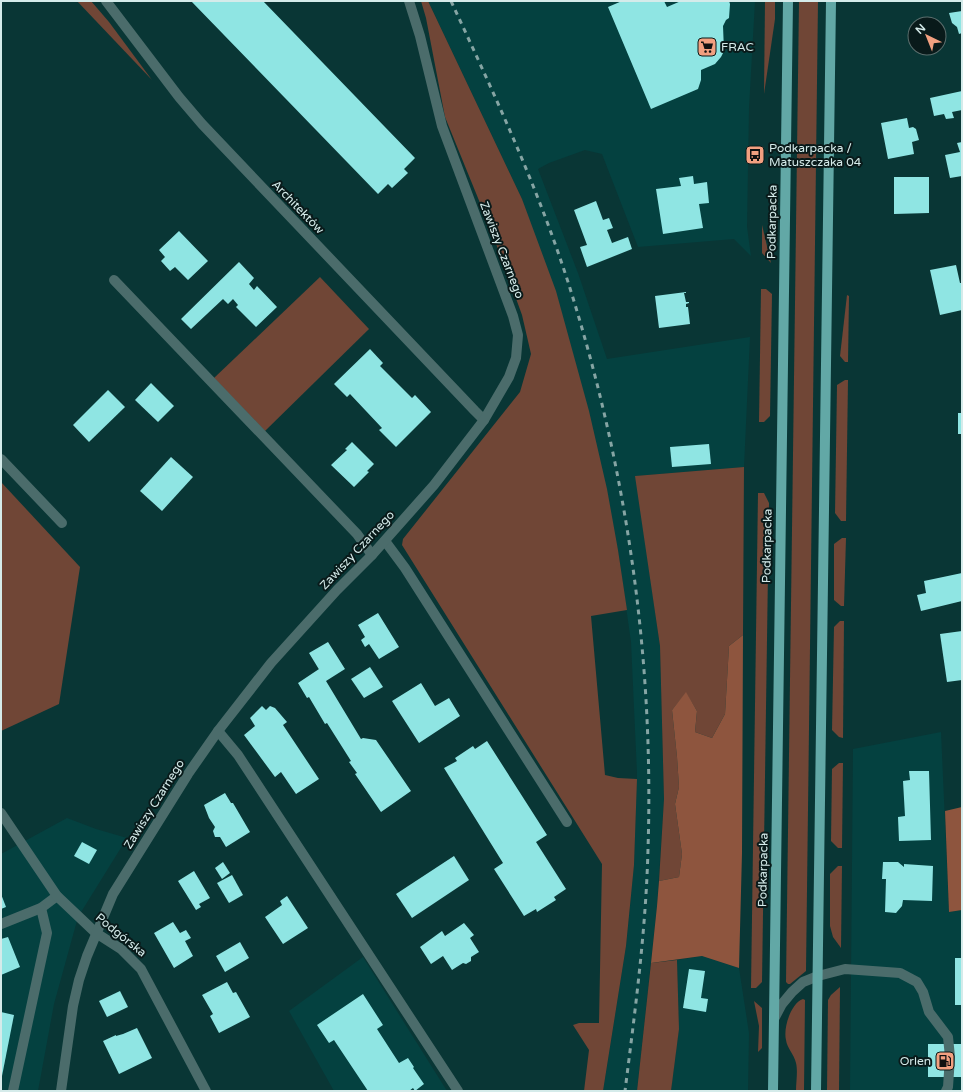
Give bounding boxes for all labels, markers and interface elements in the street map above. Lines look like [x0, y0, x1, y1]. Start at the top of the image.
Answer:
north arrow [907, 16, 947, 56]
text: N [913, 21, 928, 37]
supermarket icon: FRAC [696, 36, 718, 58]
place label: FRAC [721, 40, 754, 54]
place label: Podkarpacka / Matuszczaka 04 [769, 141, 862, 169]
bus stop icon: Podkarpacka / Matuszczaka 04 [744, 144, 766, 166]
street label: Architektów [269, 177, 327, 237]
street label: Podkarpacka [764, 185, 780, 259]
street label: Zawiszy Czarnego [477, 200, 527, 300]
street label: Zawiszy Czarnego [317, 508, 397, 592]
street label: Podkarpacka [759, 509, 775, 583]
street label: Zawiszy Czarnego [121, 757, 187, 851]
street label: Podkarpacka [755, 833, 771, 907]
street label: Podgórska [93, 910, 149, 960]
fuel station icon: Orlen [934, 1050, 956, 1072]
place label: Orlen [900, 1054, 931, 1068]

